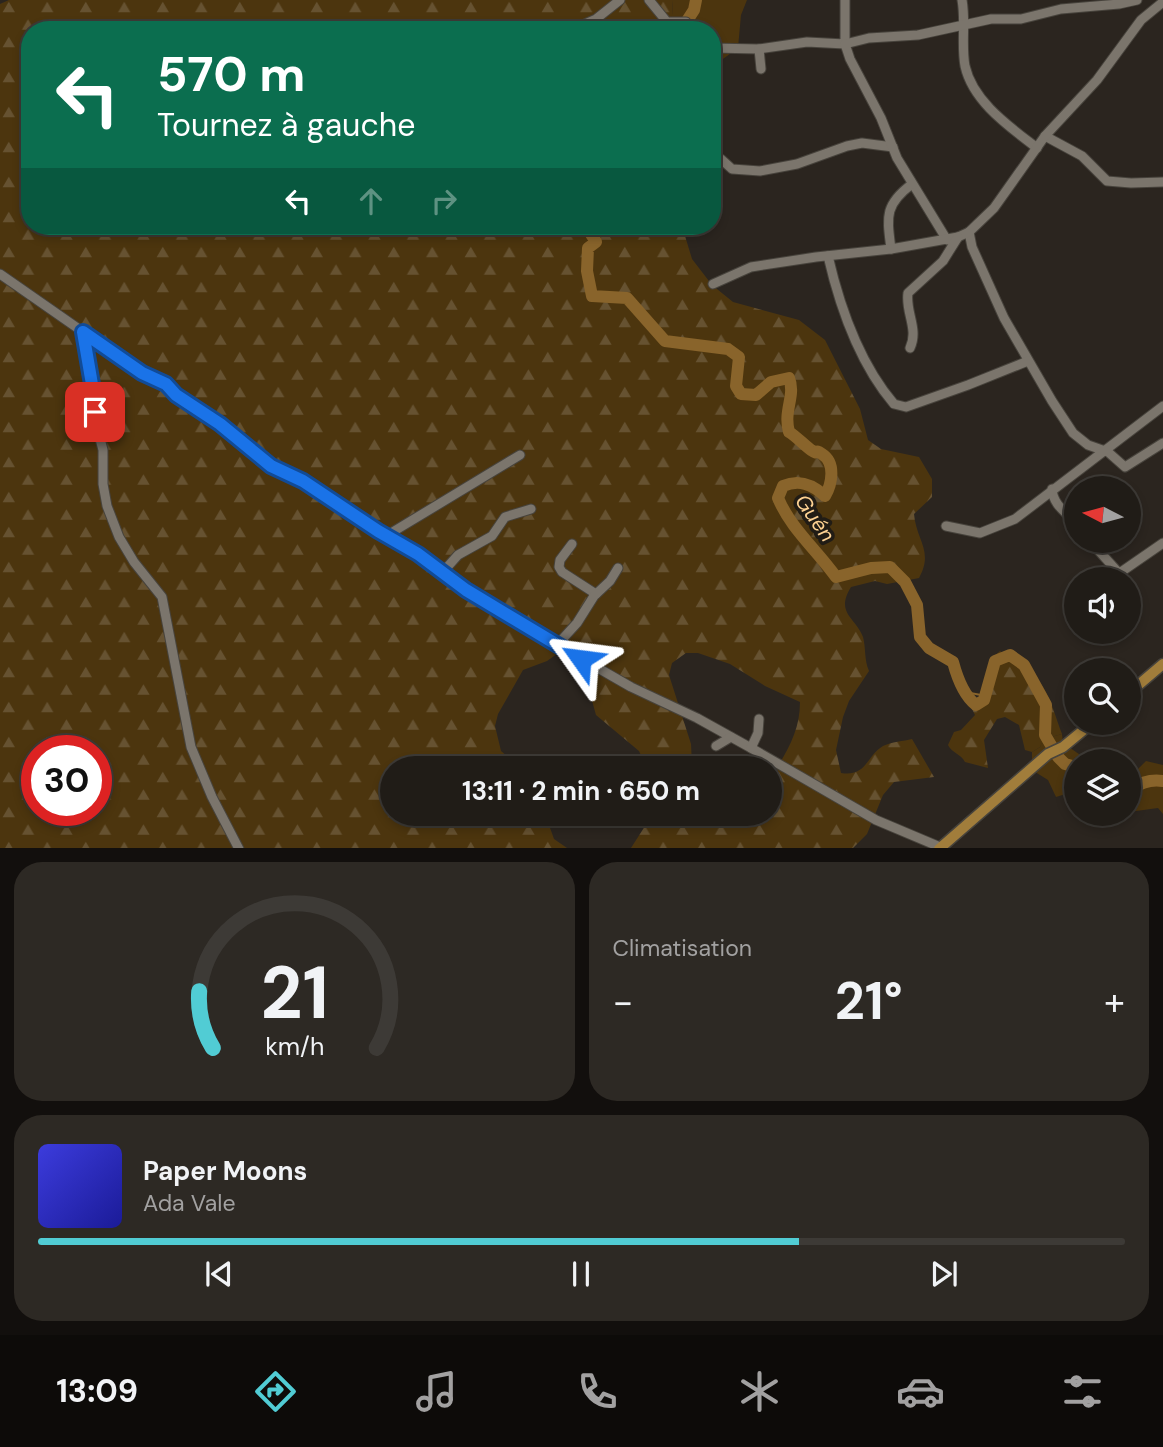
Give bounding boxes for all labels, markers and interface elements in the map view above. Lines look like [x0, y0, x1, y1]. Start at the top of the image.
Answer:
text: 570 m [157, 42, 305, 106]
icon: left [42, 49, 133, 140]
text: Tournez à gauche [157, 104, 415, 146]
icon: left [279, 182, 317, 220]
icon: ahead [352, 182, 390, 220]
icon: right [425, 182, 463, 220]
pin [65, 382, 125, 442]
icon: arrive [76, 393, 114, 431]
north arrow [1064, 476, 1141, 553]
map controls [1064, 476, 1141, 826]
water label: Guén [789, 489, 841, 547]
button: sound [1064, 567, 1141, 644]
position arrow [544, 622, 618, 696]
button: search [1064, 658, 1141, 735]
speed limit sign: 30 [21, 735, 112, 826]
button: layers [1064, 749, 1141, 826]
text: 13:11 · 2 min · 650 m [462, 774, 700, 808]
text: Climatisation [613, 933, 752, 963]
text: 21 [260, 946, 329, 1041]
text: 21° [835, 967, 903, 1035]
text: − [613, 977, 633, 1027]
text: + [1104, 977, 1125, 1027]
text: km/h [265, 1029, 324, 1062]
text: Paper Moons [143, 1154, 307, 1188]
text: Ada Vale [143, 1188, 236, 1218]
icon: previous [200, 1255, 238, 1293]
icon: pause [562, 1255, 600, 1293]
icon: next [925, 1255, 963, 1293]
icon: directions [251, 1367, 300, 1416]
icon: music [412, 1367, 461, 1416]
icon: phone [573, 1367, 622, 1416]
icon: climate [735, 1367, 784, 1416]
icon: car [896, 1367, 945, 1416]
icon: filters [1058, 1367, 1107, 1416]
text: 13:09 [56, 1370, 138, 1412]

